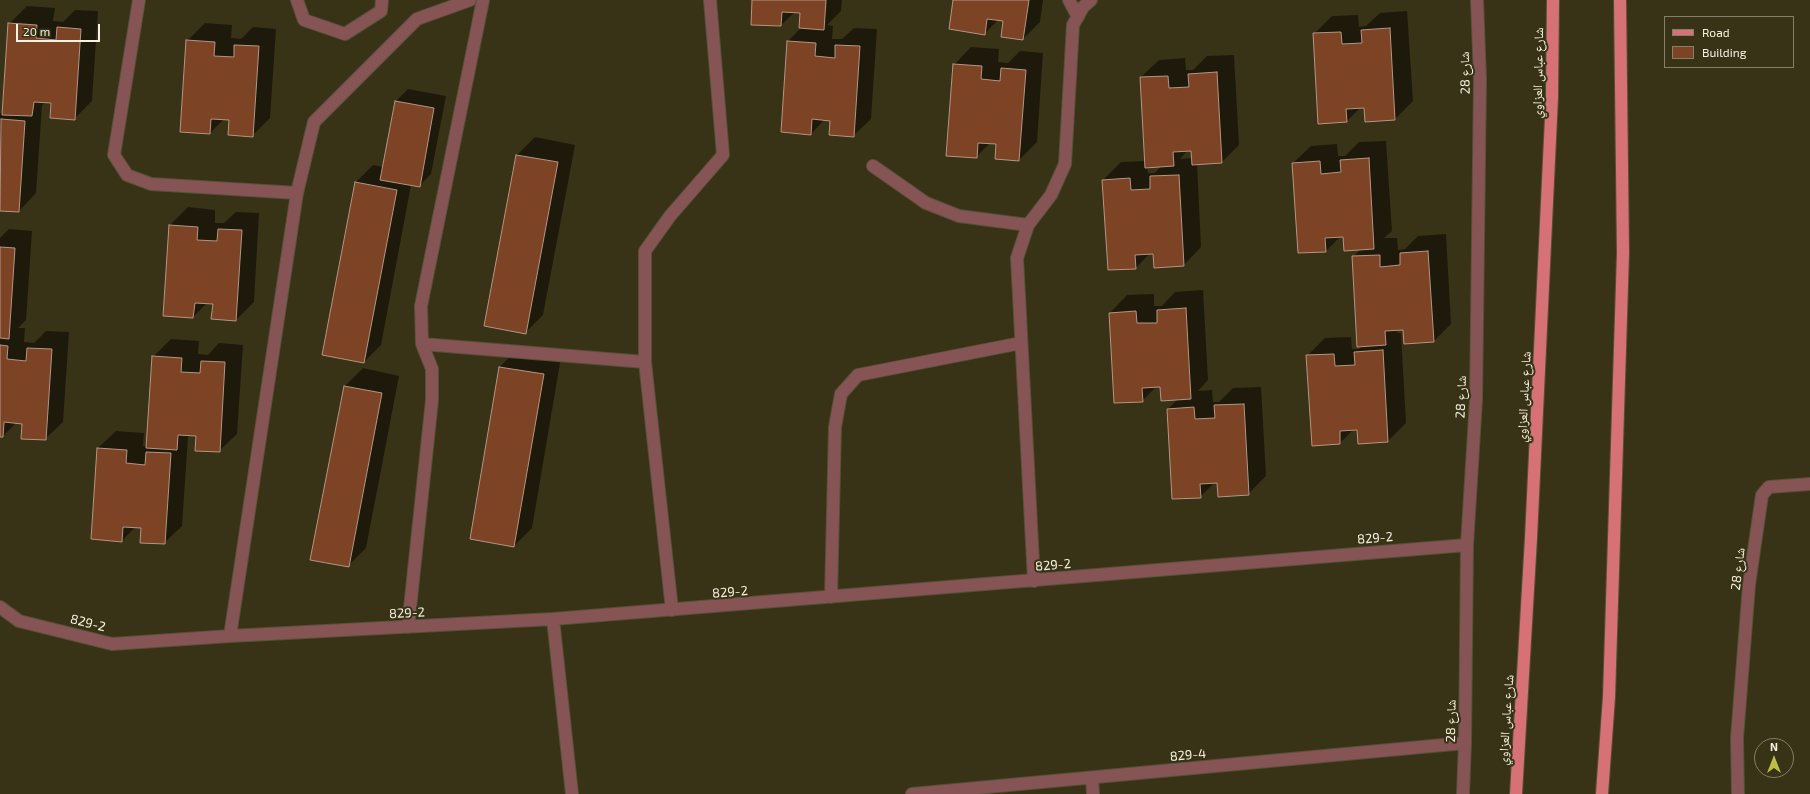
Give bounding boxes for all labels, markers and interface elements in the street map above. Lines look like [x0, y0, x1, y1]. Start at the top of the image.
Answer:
scale bar [18, 16, 102, 42]
legend [1664, 16, 1794, 68]
text: 20 m [23, 24, 50, 38]
text: Road [1702, 25, 1730, 39]
street label: شارع عباس العزاوي [1529, 27, 1547, 119]
text: Building [1702, 45, 1746, 59]
street label: شارع 28 [1457, 51, 1473, 95]
street label: شارع عباس العزاوي [1514, 351, 1534, 443]
street label: شارع 28 [1452, 375, 1470, 419]
street label: 829-2 [1357, 529, 1393, 547]
street label: شارع 28 [1728, 547, 1748, 591]
street label: 829-2 [1035, 556, 1071, 574]
street label: 829-2 [712, 583, 748, 601]
street label: 829-2 [389, 604, 425, 622]
street label: 829-2 [69, 611, 107, 635]
street label: شارع عباس العزاوي [1495, 674, 1517, 766]
street label: شارع 28 [1443, 699, 1459, 743]
north arrow [1754, 738, 1794, 778]
text: N [1770, 740, 1778, 753]
street label: 829-4 [1169, 746, 1207, 764]

